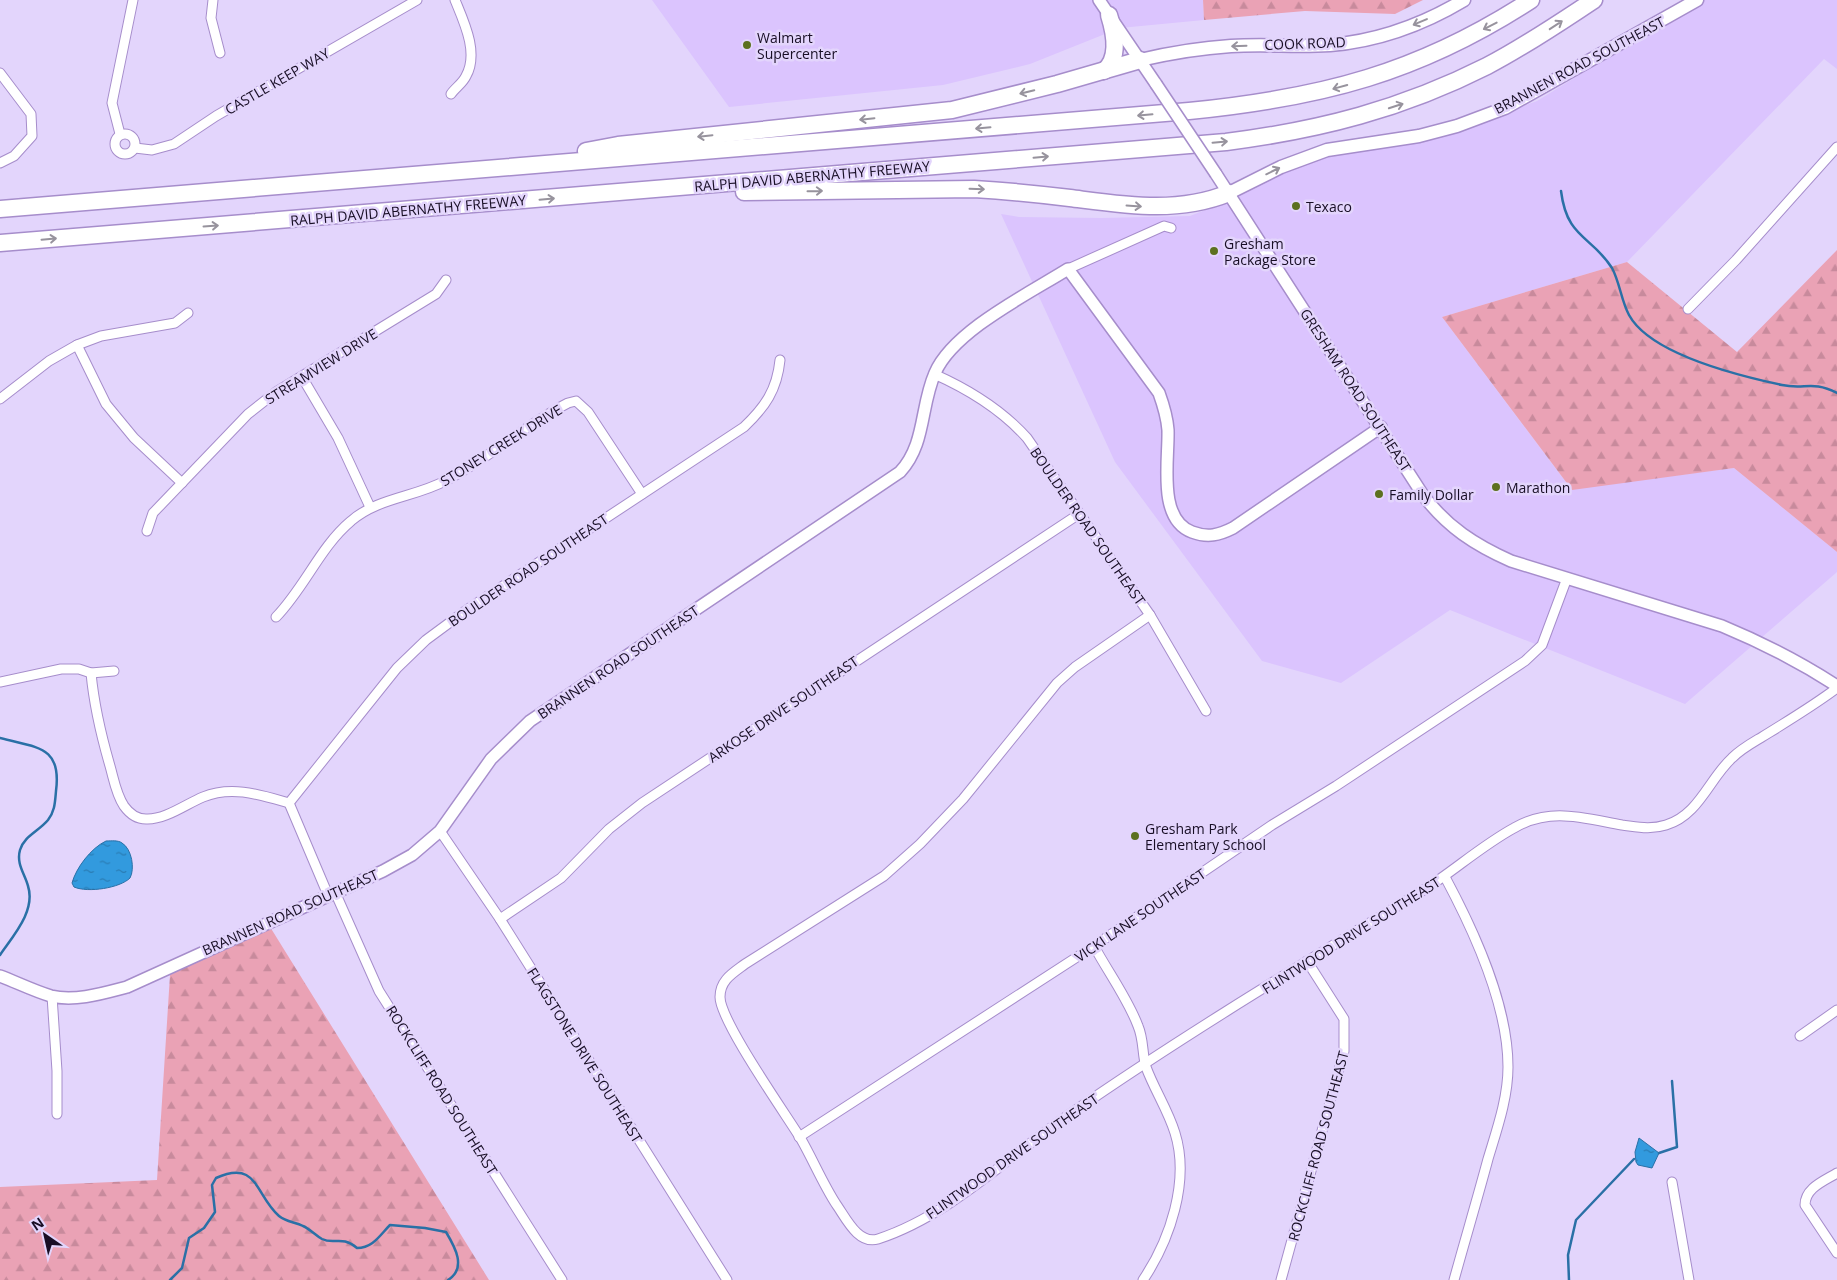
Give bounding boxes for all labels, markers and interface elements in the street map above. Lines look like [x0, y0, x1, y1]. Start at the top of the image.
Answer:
street label: BRANNEN ROAD SOUTHEAST [1490, 12, 1668, 118]
one-way arrow [1413, 18, 1428, 27]
one-way arrow [1549, 19, 1563, 29]
one-way arrow [1483, 22, 1498, 31]
place label: Walmart Supercenter [757, 28, 837, 63]
street label: COOK ROAD [1264, 32, 1346, 54]
marker: Walmart Supercenter [741, 39, 753, 51]
one-way arrow [1231, 41, 1248, 51]
street label: CASTLE KEEP WAY [221, 43, 333, 119]
one-way arrow [1333, 83, 1349, 93]
one-way arrow [1019, 88, 1035, 97]
one-way arrow [1388, 100, 1404, 110]
one-way arrow [1137, 110, 1153, 119]
one-way arrow [859, 114, 875, 124]
one-way arrow [975, 123, 991, 133]
one-way arrow [698, 131, 714, 141]
one-way arrow [1212, 137, 1228, 147]
one-way arrow [1033, 153, 1049, 162]
street label: RALPH DAVID ABERNATHY FREEWAY [693, 156, 931, 196]
one-way arrow [1265, 166, 1280, 175]
one-way arrow [969, 184, 985, 194]
one-way arrow [806, 186, 823, 196]
street label: RALPH DAVID ABERNATHY FREEWAY [289, 190, 527, 230]
one-way arrow [539, 194, 555, 203]
place label: Texaco [1306, 197, 1352, 216]
marker: Texaco [1290, 200, 1302, 212]
one-way arrow [1125, 201, 1141, 210]
one-way arrow [202, 221, 218, 231]
one-way arrow [40, 234, 56, 243]
place label: Gresham Package Store [1224, 234, 1316, 269]
marker: Gresham Package Store [1208, 245, 1220, 257]
street label: GRESHAM ROAD SOUTHEAST [1296, 305, 1416, 475]
street label: STREAMVIEW DRIVE [261, 324, 381, 408]
street label: STONEY CREEK DRIVE [437, 400, 565, 490]
street label: BOULDER ROAD SOUTHEAST [1026, 443, 1150, 609]
place label: Marathon [1506, 478, 1570, 497]
marker: Marathon [1490, 481, 1502, 493]
place label: Family Dollar [1389, 485, 1474, 504]
marker: Family Dollar [1373, 488, 1385, 500]
street label: BOULDER ROAD SOUTHEAST [444, 509, 612, 631]
street label: BRANNEN ROAD SOUTHEAST [534, 601, 703, 723]
street label: ARKOSE DRIVE SOUTHEAST [704, 651, 862, 766]
place label: Gresham Park Elementary School [1145, 819, 1266, 854]
marker: Gresham Park Elementary School [1129, 830, 1141, 842]
street label: BRANNEN ROAD SOUTHEAST [199, 864, 381, 959]
street label: VICKI LANE SOUTHEAST [1071, 864, 1209, 966]
street label: FLINTWOOD DRIVE SOUTHEAST [1258, 872, 1444, 998]
street label: FLAGSTONE DRIVE SOUTHEAST [523, 964, 647, 1146]
street label: ROCKCLIFF ROAD SOUTHEAST [382, 1002, 502, 1178]
street label: ROCKCLIFF ROAD SOUTHEAST [1283, 1049, 1353, 1243]
street label: FLINTWOOD DRIVE SOUTHEAST [922, 1089, 1102, 1223]
north arrow [20, 1210, 70, 1260]
text: N [27, 1213, 47, 1235]

